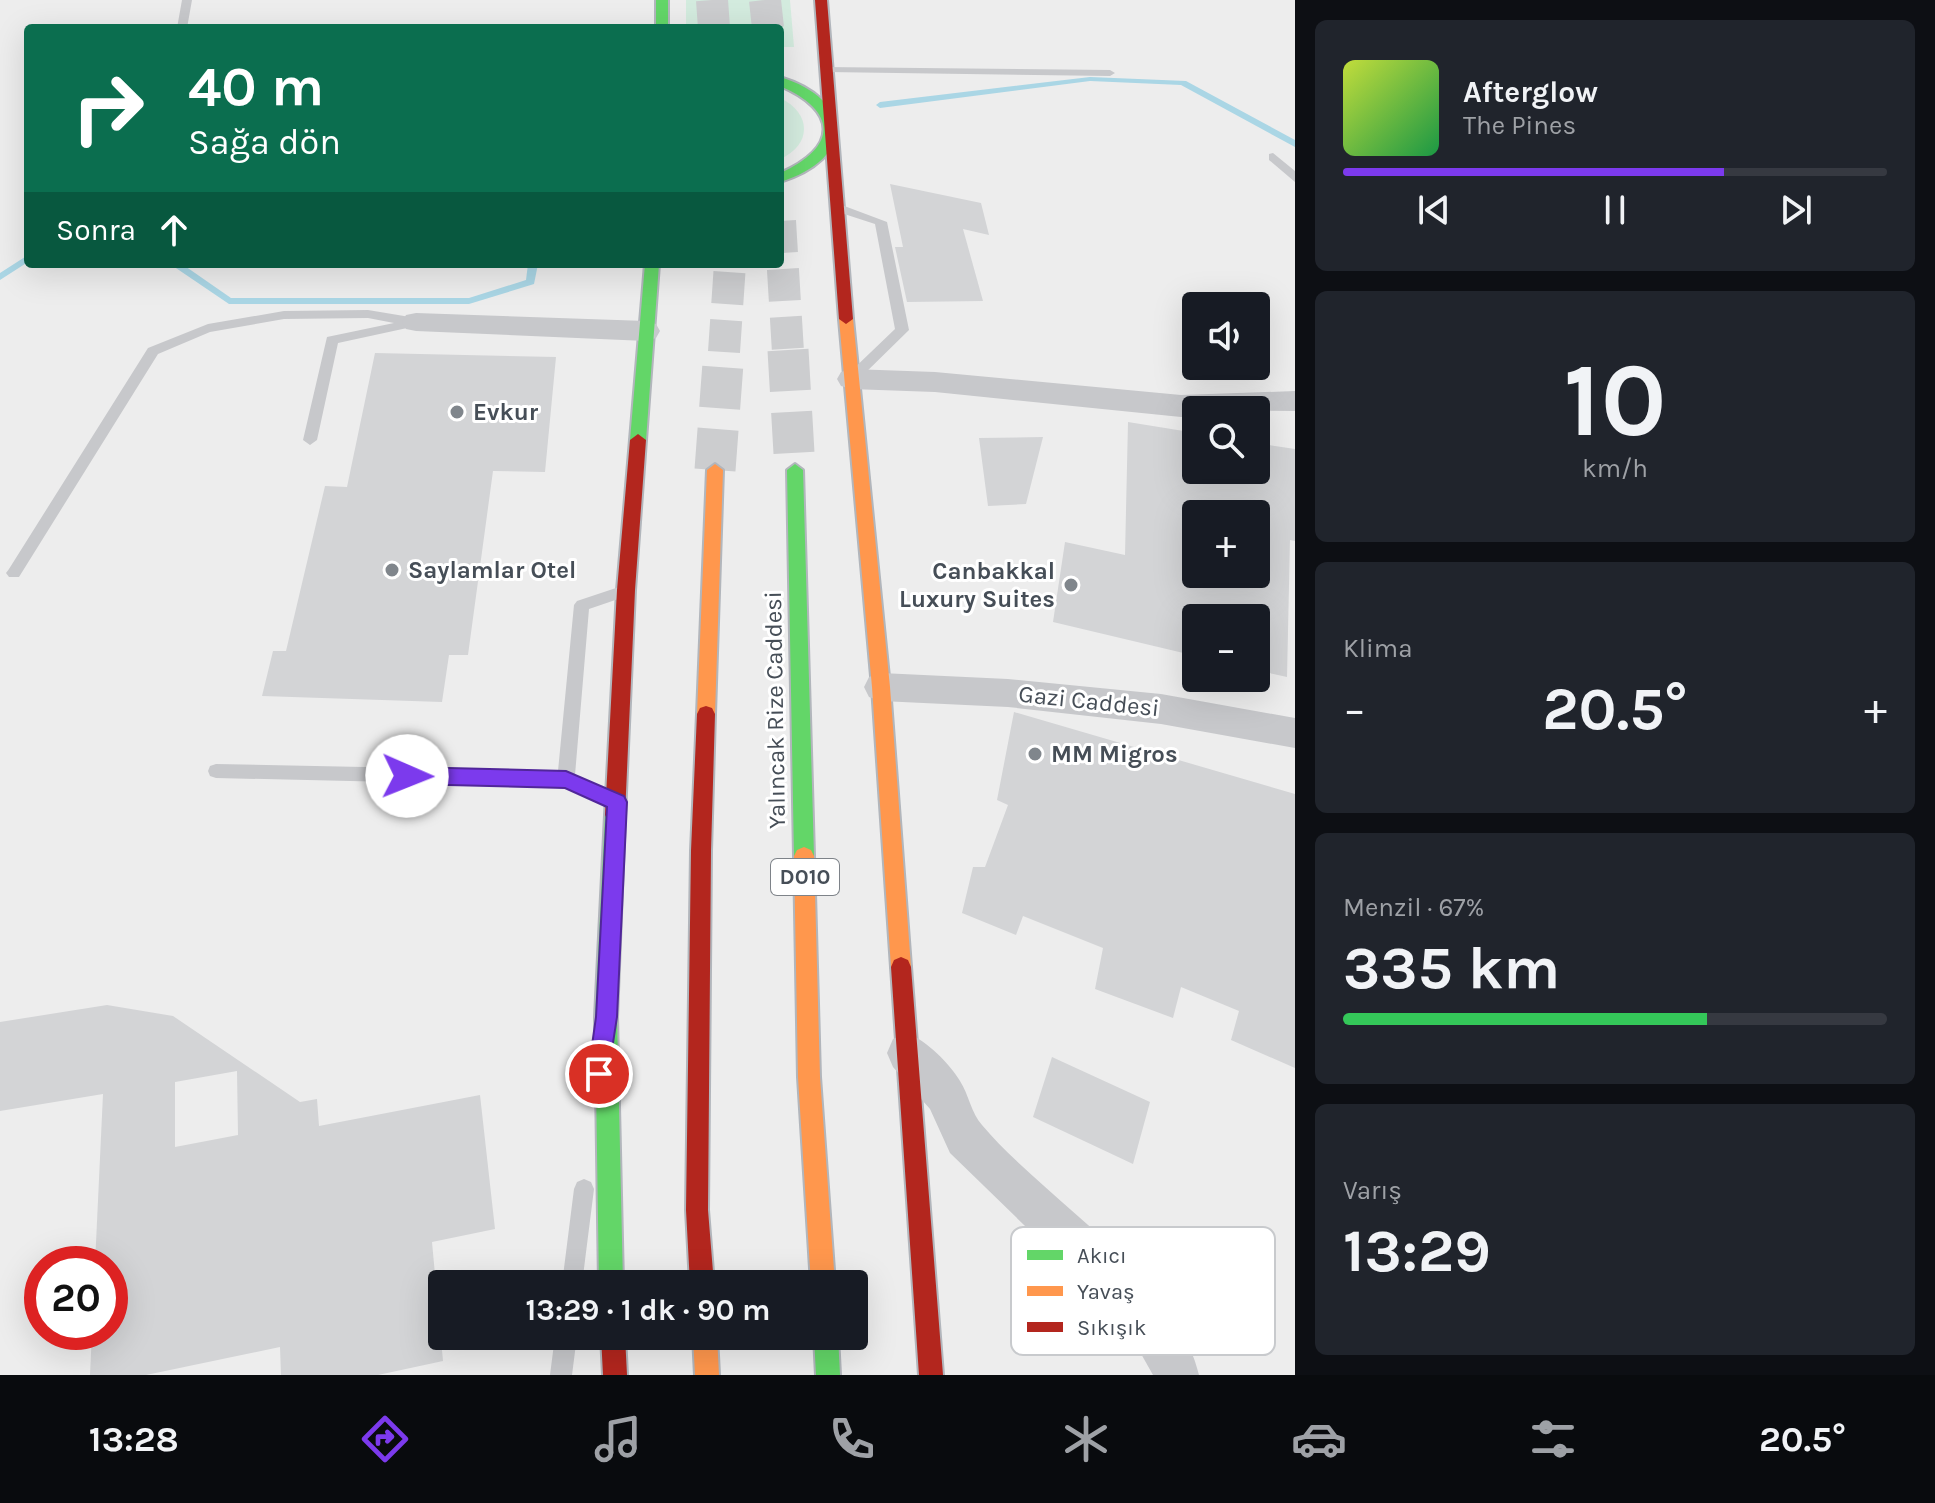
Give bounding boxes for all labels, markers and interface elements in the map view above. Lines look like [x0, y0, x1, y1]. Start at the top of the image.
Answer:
text: 40 m [188, 54, 324, 119]
icon: right [56, 56, 160, 160]
text: Afterglow [1463, 74, 1598, 110]
text: The Pines [1463, 110, 1576, 141]
text: Sağa dön [188, 121, 341, 163]
icon: previous [1412, 188, 1456, 232]
icon: pause [1593, 188, 1637, 232]
icon: next [1774, 188, 1818, 232]
icon: ahead [152, 208, 196, 252]
text: Sonra [56, 212, 136, 248]
map controls [1182, 292, 1270, 692]
button: sound [1182, 292, 1270, 380]
text: 10 [1564, 340, 1666, 461]
button: search [1182, 396, 1270, 484]
place label: Evkur [473, 398, 539, 426]
marker: Evkur [448, 403, 466, 421]
text: km/h [1582, 453, 1648, 484]
button: + [1182, 500, 1270, 588]
place label: Saylamlar Otel [408, 556, 576, 584]
place label: Canbakkal Luxury Suites [899, 557, 1055, 613]
marker: Saylamlar Otel [383, 561, 401, 579]
marker: Canbakkal Luxury Suites [1062, 576, 1080, 594]
street label: Yalıncak Rize Caddesi [759, 591, 791, 829]
button: − [1182, 604, 1270, 692]
text: Klima [1343, 633, 1412, 664]
text: 20.5° [1542, 674, 1688, 744]
street label: Gazi Caddesi [1017, 680, 1161, 722]
text: − [1343, 684, 1366, 735]
text: + [1864, 684, 1887, 735]
position arrow [365, 734, 449, 818]
place label: MM Migros [1051, 740, 1178, 768]
marker: MM Migros [1026, 745, 1044, 763]
road number: D010 [771, 859, 839, 895]
text: Menzil · 67% [1343, 892, 1484, 923]
text: 335 km [1343, 933, 1560, 1003]
pin [565, 1040, 633, 1108]
icon: arrive [577, 1052, 621, 1096]
text: Varış [1343, 1175, 1402, 1206]
text: 13:29 [1343, 1216, 1491, 1286]
legend [1011, 1227, 1275, 1355]
text: Akıcı [1077, 1243, 1127, 1269]
speed limit sign: 20 [24, 1246, 128, 1350]
text: Yavaş [1077, 1279, 1135, 1305]
text: 13:29 · 1 dk · 90 m [526, 1292, 770, 1328]
text: Sıkışık [1077, 1315, 1146, 1341]
icon: directions [357, 1411, 413, 1467]
icon: music [590, 1411, 646, 1467]
icon: phone [824, 1411, 880, 1467]
icon: climate [1058, 1411, 1114, 1467]
icon: car [1291, 1411, 1347, 1467]
icon: filters [1525, 1411, 1581, 1467]
text: 13:28 [89, 1418, 179, 1460]
text: 20.5° [1759, 1418, 1846, 1460]

